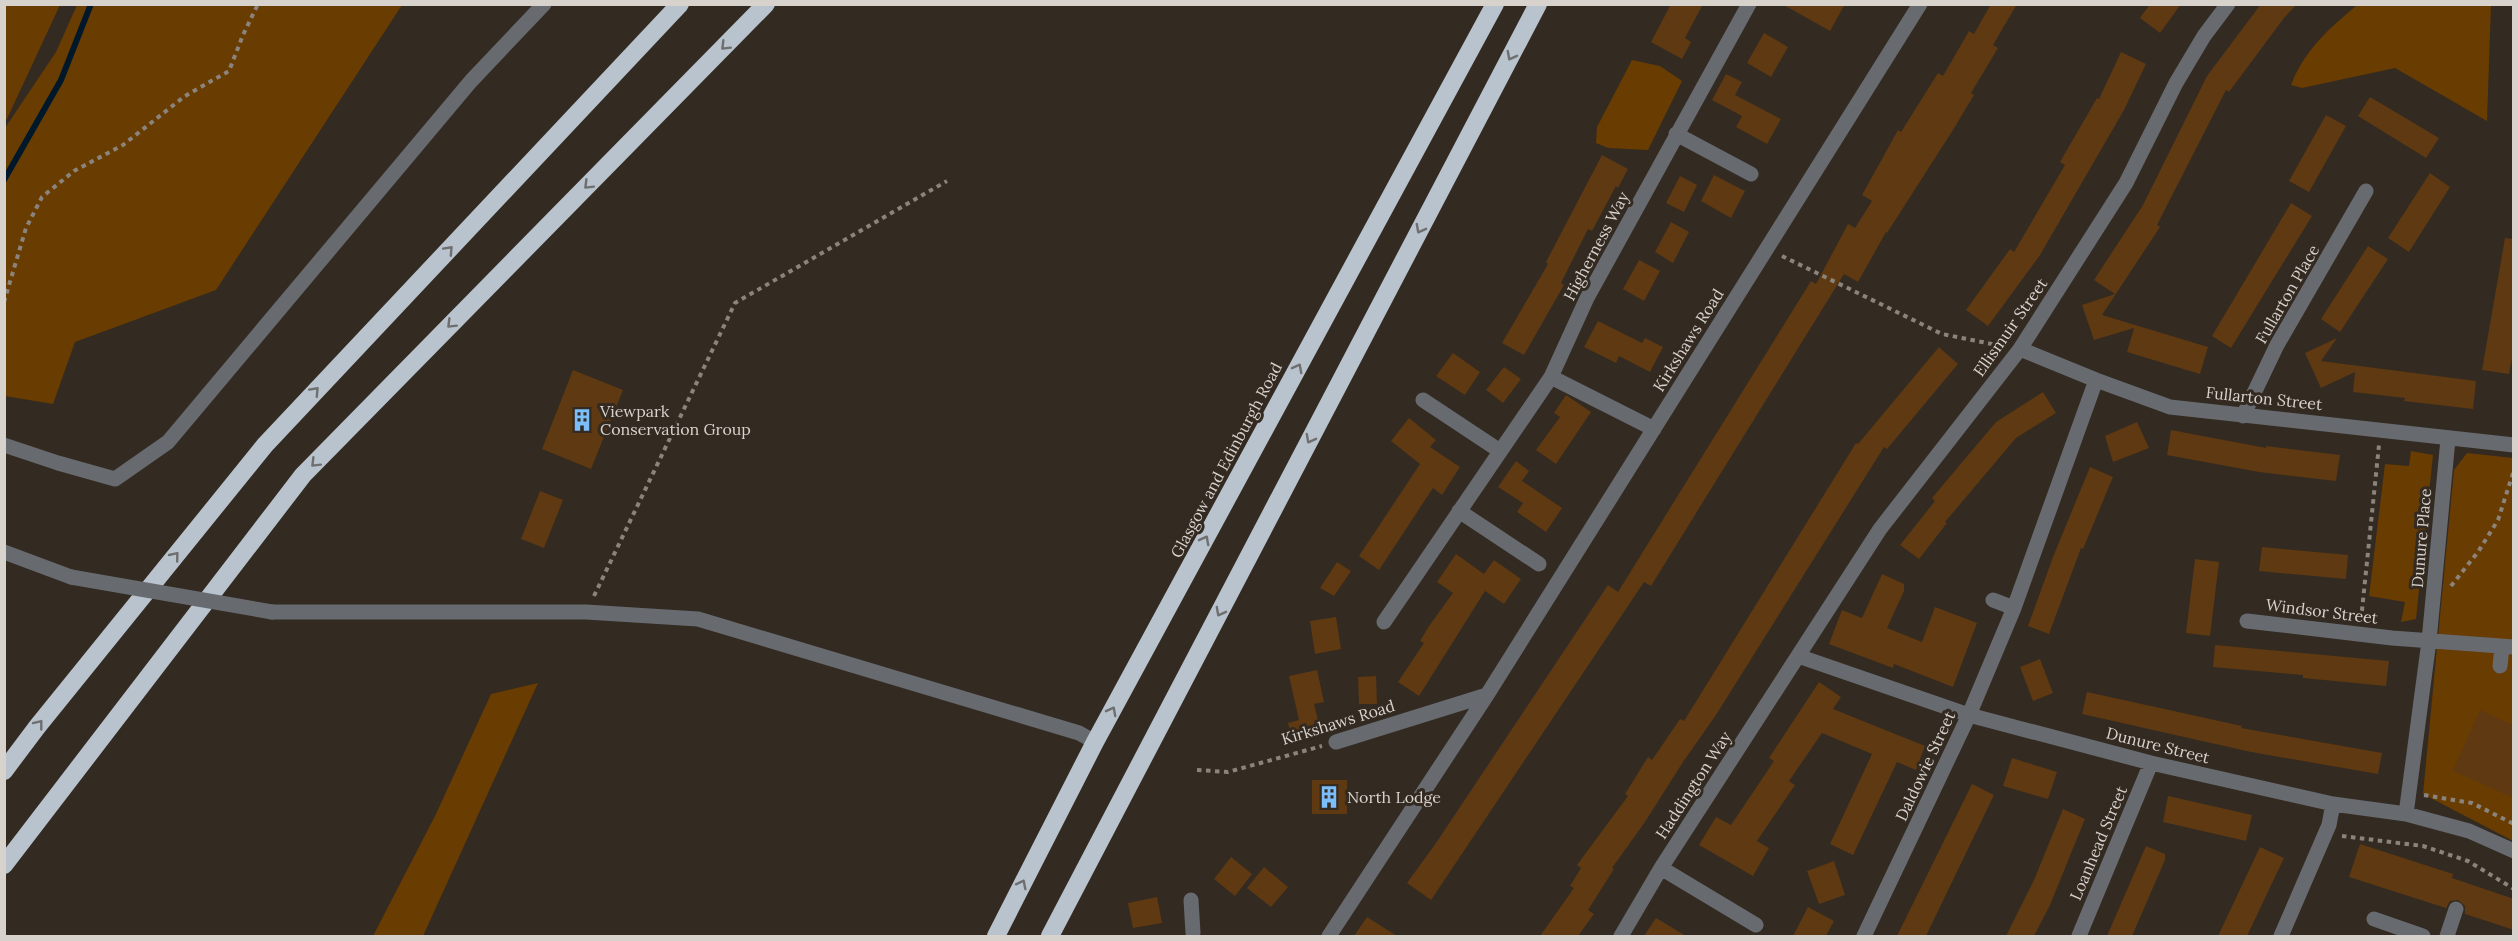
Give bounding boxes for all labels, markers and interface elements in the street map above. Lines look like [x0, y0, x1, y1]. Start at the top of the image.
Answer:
one-way arrow [721, 39, 732, 50]
one-way arrow [1507, 50, 1518, 61]
one-way arrow [584, 179, 595, 189]
street label: Higherness Way [1559, 188, 1633, 304]
one-way arrow [1416, 223, 1427, 233]
street label: Fullarton Place [2251, 241, 2324, 347]
one-way arrow [442, 246, 453, 256]
street label: Ellismuir Street [1969, 273, 2052, 380]
street label: Kirkshaws Road [1648, 285, 1728, 395]
one-way arrow [448, 317, 459, 328]
street label: Glasgow and Edinburgh Road [1166, 358, 1286, 561]
one-way arrow [1291, 364, 1302, 375]
street label: Fullarton Street [2205, 382, 2324, 414]
one-way arrow [308, 388, 319, 398]
place label: Viewpark Conservation Group [599, 401, 751, 439]
building icon: Viewpark Conservation Group [569, 407, 595, 433]
one-way arrow [1306, 433, 1318, 444]
one-way arrow [311, 456, 322, 467]
street label: Dunure Place [2407, 487, 2435, 589]
one-way arrow [1198, 536, 1209, 546]
one-way arrow [168, 552, 179, 563]
street label: Windsor Street [2265, 594, 2380, 628]
one-way arrow [1216, 606, 1227, 616]
street label: Kirkshaws Road [1279, 695, 1397, 749]
one-way arrow [1105, 707, 1116, 718]
street label: Daldowie Street [1891, 707, 1959, 824]
one-way arrow [32, 720, 43, 731]
street label: Dunure Street [2104, 722, 2213, 768]
street label: Haddington Way [1651, 727, 1735, 842]
street label: Loanhead Street [2065, 782, 2131, 903]
building icon: North Lodge [1316, 784, 1342, 810]
place label: North Lodge [1347, 787, 1441, 807]
one-way arrow [1015, 880, 1027, 891]

